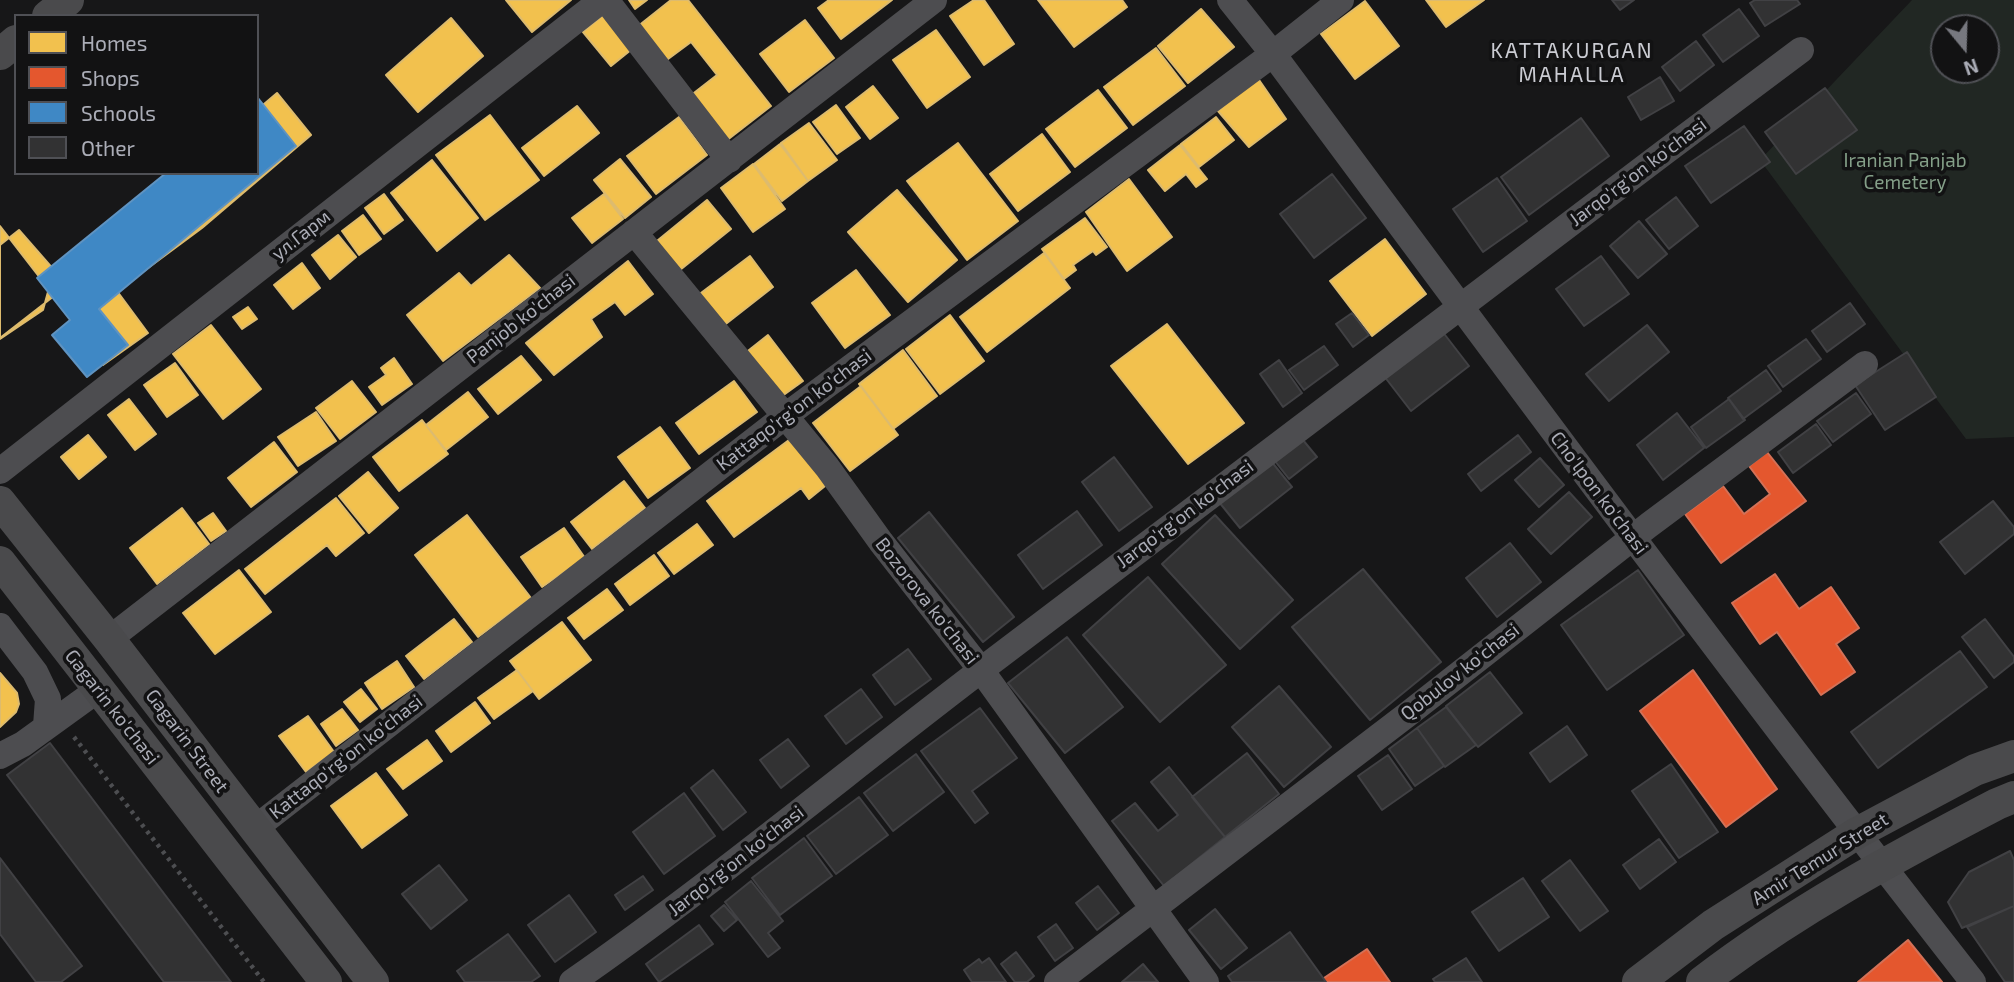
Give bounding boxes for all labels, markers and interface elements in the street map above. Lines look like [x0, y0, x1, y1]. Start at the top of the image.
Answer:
legend [14, 14, 259, 175]
north arrow [1930, 14, 2000, 84]
text: Homes [81, 30, 147, 55]
district label: KATTAKURGAN MAHALLA [1492, 38, 1652, 88]
text: N [1961, 54, 1982, 81]
text: Shops [81, 65, 140, 90]
text: Schools [81, 100, 156, 125]
street label: Jarqo'rg'on ko'chasi [1565, 113, 1711, 231]
text: Other [81, 135, 135, 160]
park label: Iranian Panjab Cemetery [1843, 150, 1967, 194]
street label: ул.Гарм [267, 205, 335, 265]
street label: Panjob ko'chasi [462, 269, 580, 369]
street label: Kattaqo'rg'on ko'chasi [712, 344, 876, 476]
street label: Cho'lpon ko'chasi [1545, 427, 1653, 559]
street label: Jarqo'rg'on ko'chasi [1112, 455, 1258, 573]
street label: Bozorova ko'chasi [871, 533, 983, 669]
street label: Qobulov ko'chasi [1396, 619, 1524, 725]
street label: Gagarin ko'chasi [60, 645, 164, 769]
street label: Gagarin Street [141, 685, 233, 797]
street label: Kattaqo'rg'on ko'chasi [265, 690, 427, 824]
street label: Jarqo'rg'on ko'chasi [664, 801, 808, 921]
street label: Amir Temur Street [1748, 808, 1892, 910]

